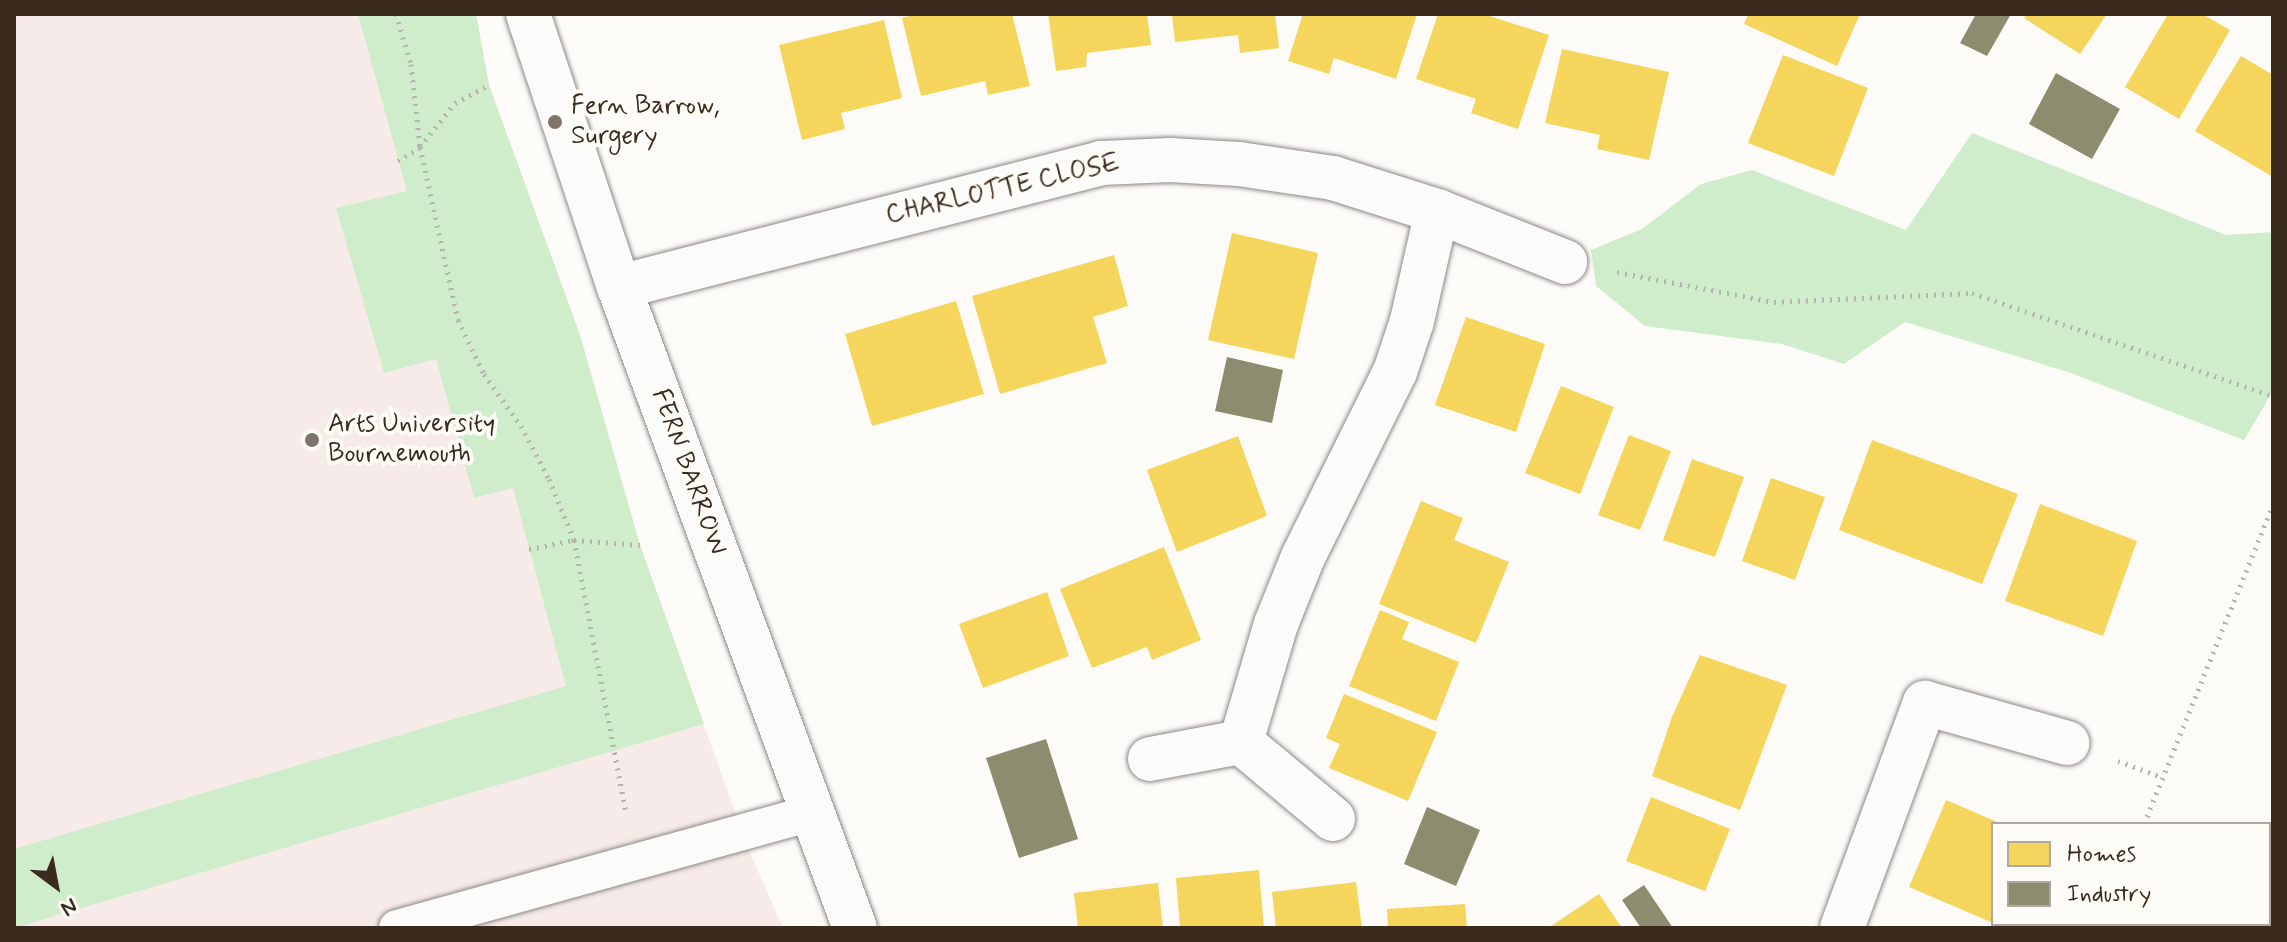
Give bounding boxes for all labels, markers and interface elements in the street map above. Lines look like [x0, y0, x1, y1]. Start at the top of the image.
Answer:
place label: Fern Barrow, Surgery [571, 91, 720, 152]
marker: Fern Barrow, Surgery [546, 113, 564, 131]
street label: CHARLOTTE CLOSE [883, 148, 1123, 232]
street label: FERN BARROW [644, 385, 732, 559]
place label: Arts University Bournemouth [328, 409, 495, 470]
marker: Arts University Bournemouth [303, 431, 321, 449]
legend [1991, 822, 2271, 926]
text: Homes [2067, 839, 2136, 870]
north arrow [16, 846, 96, 926]
text: Industry [2067, 879, 2151, 910]
text: N [55, 891, 82, 922]

